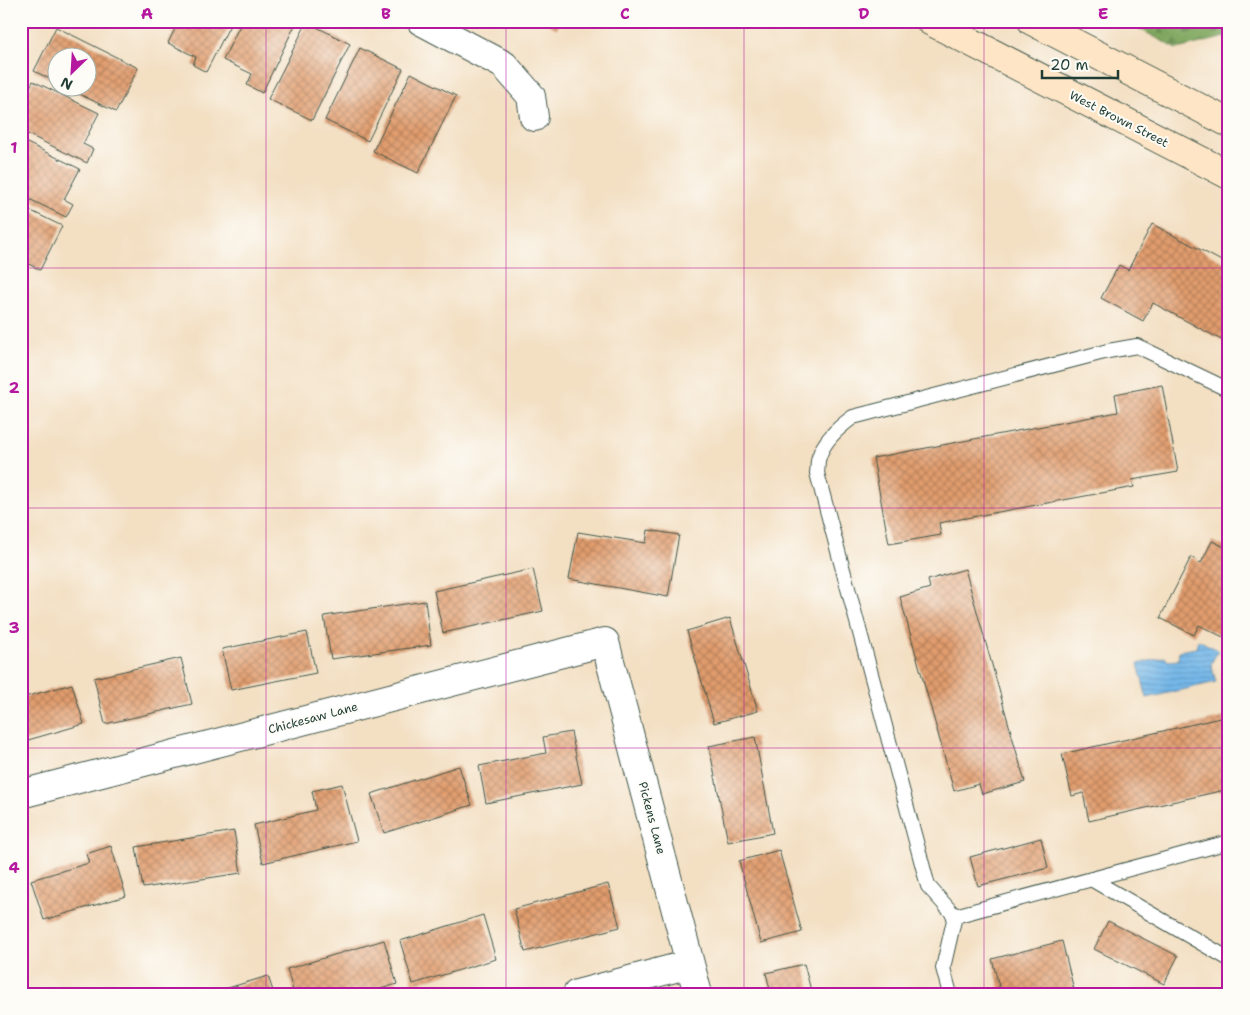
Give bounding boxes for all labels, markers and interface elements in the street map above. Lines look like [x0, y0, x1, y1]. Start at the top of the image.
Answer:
text: A [141, 3, 153, 24]
text: B [381, 3, 391, 24]
text: C [620, 3, 630, 24]
text: D [858, 3, 870, 24]
text: E [1098, 3, 1108, 24]
north arrow [48, 48, 98, 98]
scale bar [1042, 48, 1119, 80]
text: 20 m [1050, 55, 1089, 75]
text: N [58, 73, 75, 94]
street label: West Brown Street [1067, 87, 1171, 151]
text: 1 [10, 137, 18, 158]
text: 2 [8, 377, 20, 398]
text: 3 [8, 617, 20, 638]
street label: Chickesaw Lane [266, 698, 360, 738]
street label: Pickens Lane [635, 780, 669, 856]
text: 4 [8, 857, 20, 878]

